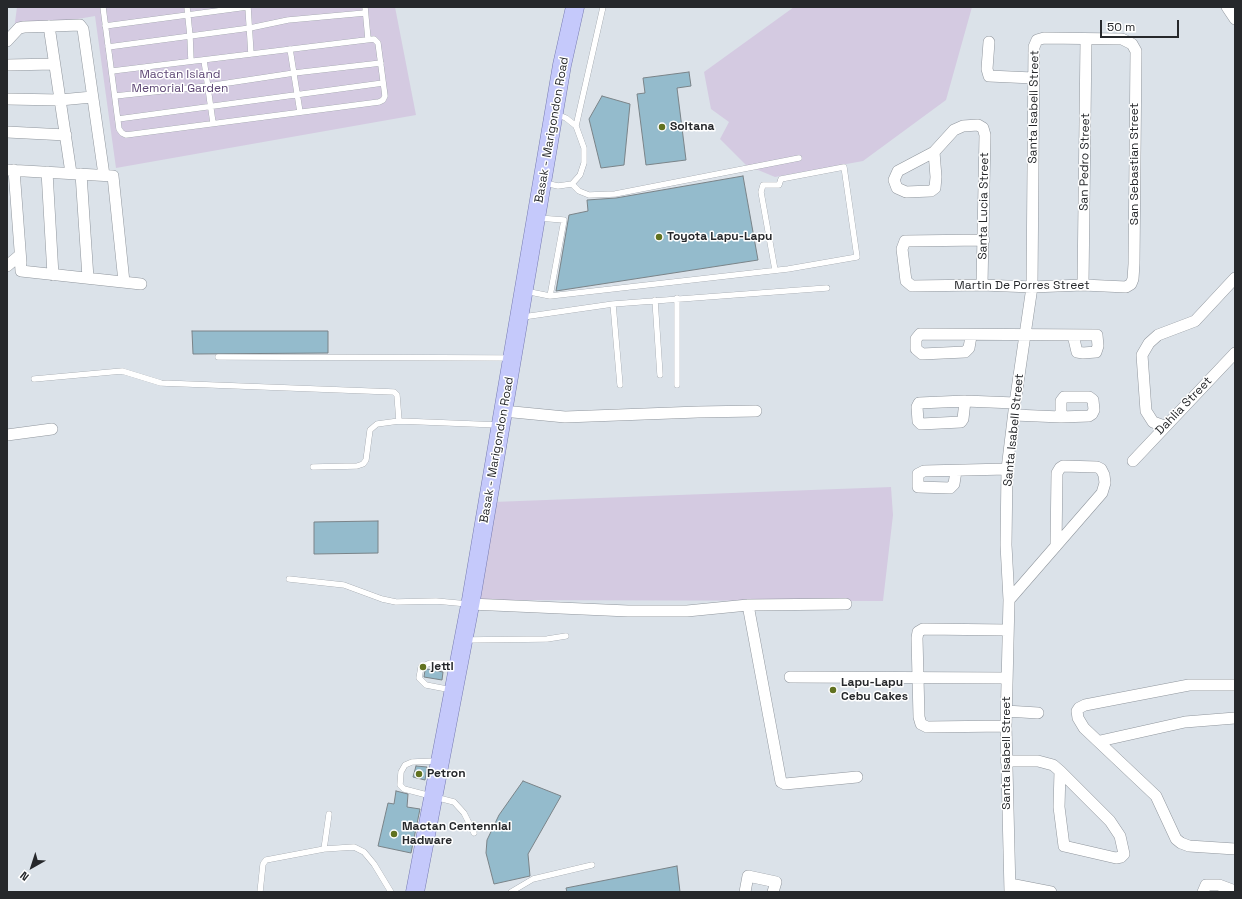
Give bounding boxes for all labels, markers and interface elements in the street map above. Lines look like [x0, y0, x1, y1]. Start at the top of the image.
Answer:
scale bar [1102, 12, 1181, 38]
text: 50 m [1107, 19, 1135, 35]
street label: Santa Isabell Street [1026, 50, 1042, 164]
street label: Basak - Marigondon Road [532, 56, 572, 204]
park label: Mactan Island Memorial Garden [132, 68, 228, 96]
street label: San Sebastian Street [1128, 103, 1142, 225]
street label: San Pedro Street [1077, 113, 1093, 211]
place label: Soltana [670, 120, 715, 134]
marker: Soltana [657, 122, 667, 132]
street label: Santa Lucia Street [976, 152, 992, 260]
place label: Toyota Lapu-Lapu [667, 230, 772, 244]
marker: Toyota Lapu-Lapu [654, 232, 664, 242]
street label: Martin De Porres Street [954, 279, 1090, 293]
street label: Santa Isabell Street [1001, 373, 1027, 487]
street label: Dahlia Street [1153, 374, 1215, 438]
street label: Basak - Marigondon Road [477, 376, 517, 524]
place label: jetti [431, 660, 454, 674]
marker: jetti [418, 662, 428, 672]
place label: Lapu-Lapu Cebu Cakes [841, 676, 908, 704]
marker: Lapu-Lapu Cebu Cakes [828, 685, 838, 695]
street label: Santa Isabell Street [1000, 696, 1014, 810]
place label: Petron [427, 767, 466, 781]
marker: Petron [414, 769, 424, 779]
place label: Mactan Centennial Hadware [402, 820, 511, 848]
marker: Mactan Centennial Hadware [389, 829, 399, 839]
north arrow [12, 847, 52, 887]
text: N [17, 869, 32, 884]

